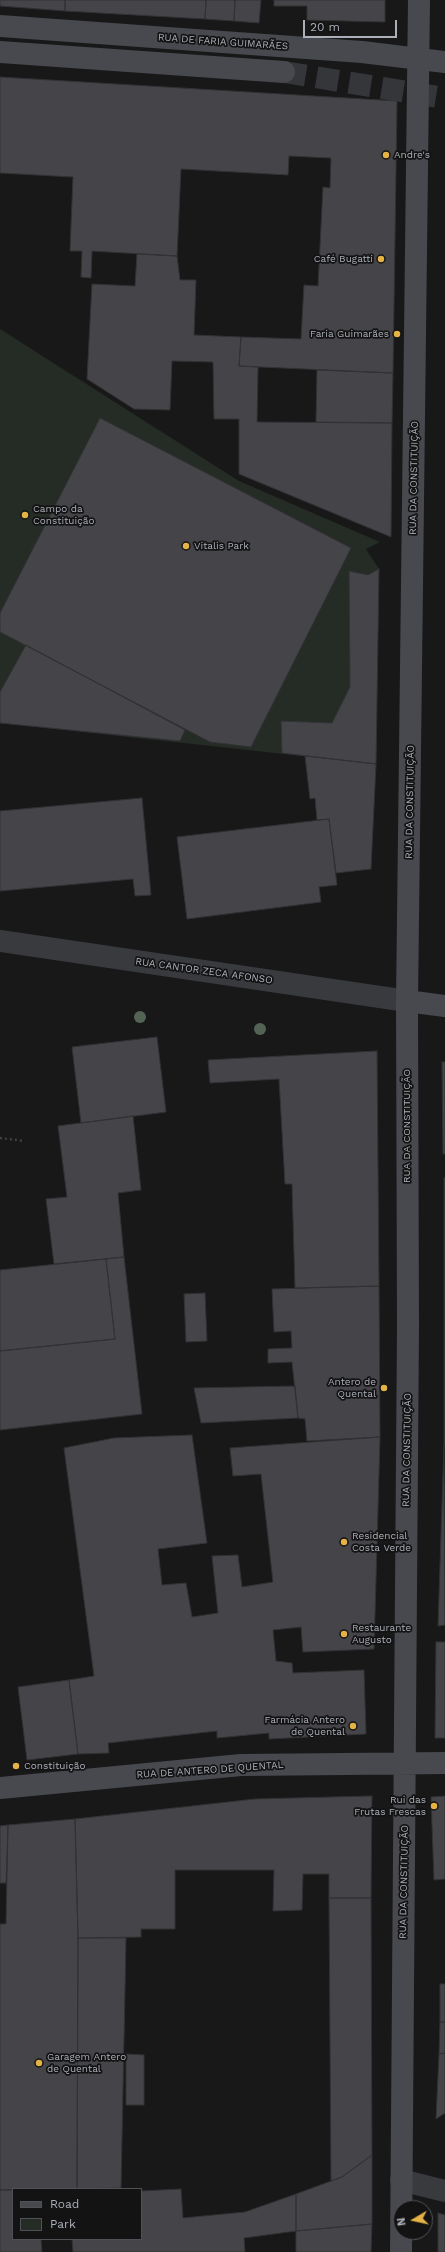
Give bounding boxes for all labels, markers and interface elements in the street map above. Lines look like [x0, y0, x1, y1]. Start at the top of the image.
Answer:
scale bar [305, 12, 399, 38]
text: 20 m [310, 20, 340, 34]
street label: RUA DE FARIA GUIMARÃES [157, 31, 289, 53]
place label: Andre's [394, 149, 430, 161]
marker: Andre's [381, 150, 391, 160]
place label: Café Bugatti [314, 253, 373, 265]
marker: Café Bugatti [376, 254, 386, 264]
place label: Faria Guimarães [310, 328, 389, 340]
marker: Faria Guimarães [392, 329, 402, 339]
street label: RUA DA CONSTITUIÇÃO [407, 421, 421, 535]
place label: Campo da Constituição [33, 503, 94, 526]
marker: Campo da Constituição [20, 510, 30, 520]
place label: Vitalis Park [194, 540, 249, 552]
marker: Vitalis Park [181, 541, 191, 551]
street label: RUA DA CONSTITUIÇÃO [403, 745, 417, 859]
street label: RUA CANTOR ZECA AFONSO [135, 955, 273, 987]
street label: RUA DA CONSTITUIÇÃO [401, 1069, 413, 1183]
place label: Antero de Quental [328, 1376, 376, 1400]
marker: Antero de Quental [379, 1383, 389, 1393]
street label: RUA DA CONSTITUIÇÃO [400, 1393, 414, 1507]
place label: Residencial Costa Verde [352, 1530, 411, 1554]
marker: Residencial Costa Verde [339, 1537, 349, 1547]
place label: Restaurante Augusto [352, 1622, 411, 1646]
marker: Restaurante Augusto [339, 1629, 349, 1639]
place label: Farmácia Antero de Quental [265, 1714, 345, 1738]
marker: Farmácia Antero de Quental [348, 1721, 358, 1731]
street label: RUA DE ANTERO DE QUENTAL [136, 1759, 284, 1781]
place label: Constituição [24, 1760, 85, 1772]
marker: Constituição [11, 1761, 21, 1771]
place label: Rui das Frutas Frescas [354, 1794, 426, 1818]
marker: Rui das Frutas Frescas [429, 1801, 439, 1811]
street label: RUA DA CONSTITUIÇÃO [397, 1825, 411, 1939]
place label: Garagem Antero de Quental [47, 2051, 126, 2074]
marker: Garagem Antero de Quental [34, 2058, 44, 2068]
legend [12, 2188, 142, 2240]
text: Road [50, 2197, 79, 2211]
north arrow [393, 2200, 433, 2240]
text: Park [50, 2217, 76, 2231]
text: N [395, 2217, 409, 2227]

